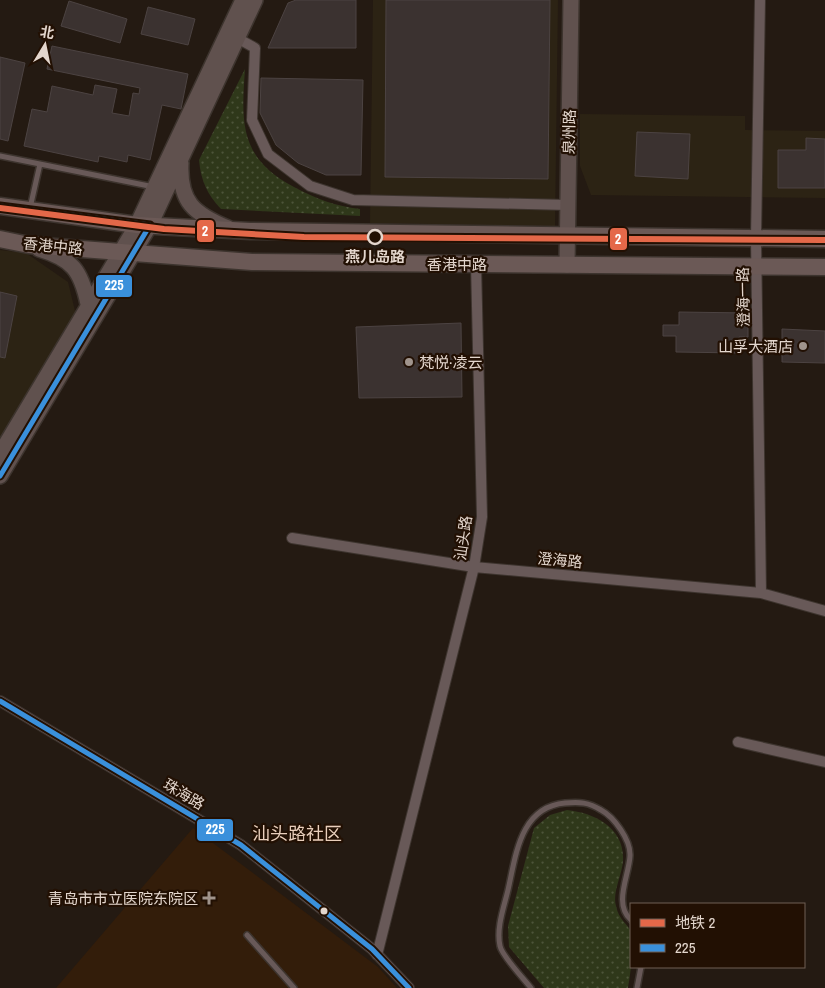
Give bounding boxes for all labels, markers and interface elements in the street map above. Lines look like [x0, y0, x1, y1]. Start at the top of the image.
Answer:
north arrow [20, 20, 70, 70]
text: 北 [39, 22, 56, 42]
street label: 泉州路 [558, 109, 580, 155]
line badge: 2 [196, 219, 215, 243]
text: 2 [202, 222, 208, 240]
line badge: 2 [609, 227, 628, 251]
marker: 燕儿岛路 [367, 229, 383, 245]
text: 2 [615, 230, 621, 248]
street label: 香港中路 [22, 232, 84, 260]
place label: 燕儿岛路 [345, 246, 405, 267]
street label: 香港中路 [427, 254, 487, 275]
street label: 澄海一路 [732, 267, 754, 327]
line badge: 225 [95, 274, 133, 298]
text: 225 [104, 276, 124, 294]
place label: 山孚大酒店 [718, 336, 793, 357]
marker: 山孚大酒店 [797, 340, 809, 352]
place label: 梵悦·凌云 [419, 352, 482, 373]
marker: 梵悦·凌云 [403, 356, 415, 368]
street label: 汕头路 [449, 514, 477, 562]
street label: 澄海路 [537, 548, 583, 572]
street label: 珠海路 [159, 773, 209, 815]
line badge: 225 [196, 818, 234, 842]
text: 225 [205, 820, 225, 838]
district label: 汕头路社区 [252, 821, 342, 846]
place label: 青岛市市立医院东院区 [48, 888, 198, 909]
marker: 青岛市市立医院东院区 [202, 891, 216, 905]
legend [630, 903, 805, 968]
unlabelled marker [319, 906, 329, 916]
text: 地铁 2 [675, 912, 715, 933]
text: 225 [675, 937, 696, 958]

